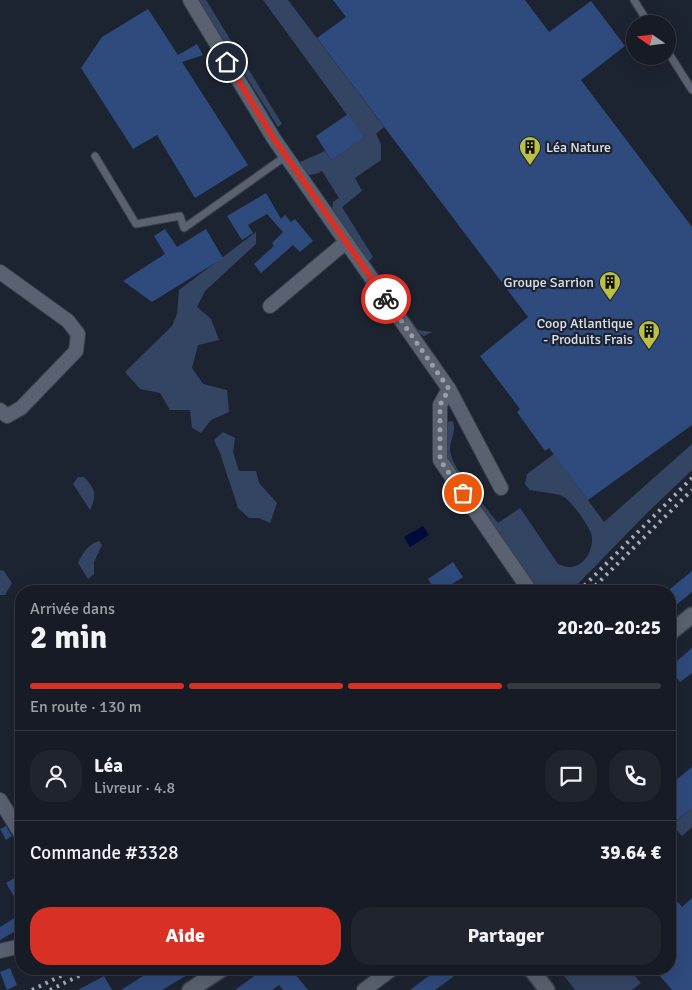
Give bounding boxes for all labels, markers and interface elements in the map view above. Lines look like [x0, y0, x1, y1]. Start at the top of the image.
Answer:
north arrow [626, 15, 676, 65]
map controls [626, 15, 676, 65]
pin [206, 41, 248, 83]
icon: home [213, 48, 241, 76]
building icon: Léa Nature [518, 135, 542, 166]
place label: Léa Nature [546, 139, 611, 156]
building icon: Groupe Sarrion [598, 270, 622, 301]
courier [361, 274, 411, 324]
place label: Groupe Sarrion [504, 274, 594, 291]
icon: bike [372, 285, 400, 313]
place label: Coop Atlantique - Produits Frais [537, 315, 633, 348]
building icon: Coop Atlantique - Produits Frais [637, 319, 661, 350]
pin [442, 472, 484, 514]
icon: bag [449, 479, 477, 507]
text: Arrivée dans [30, 599, 115, 619]
text: 20:20–20:25 [557, 616, 661, 640]
text: 2 min [30, 618, 107, 657]
text: En route · 130 m [30, 697, 142, 717]
button: person [30, 750, 82, 802]
button: chat [545, 750, 597, 802]
button: phone [609, 750, 661, 802]
text: Léa [94, 754, 123, 778]
text: Livreur · 4.8 [94, 778, 175, 798]
text: Commande #3328 [30, 841, 179, 865]
text: 39.64 € [600, 841, 661, 865]
button: Aide [30, 907, 341, 965]
button: Partager [351, 907, 661, 965]

